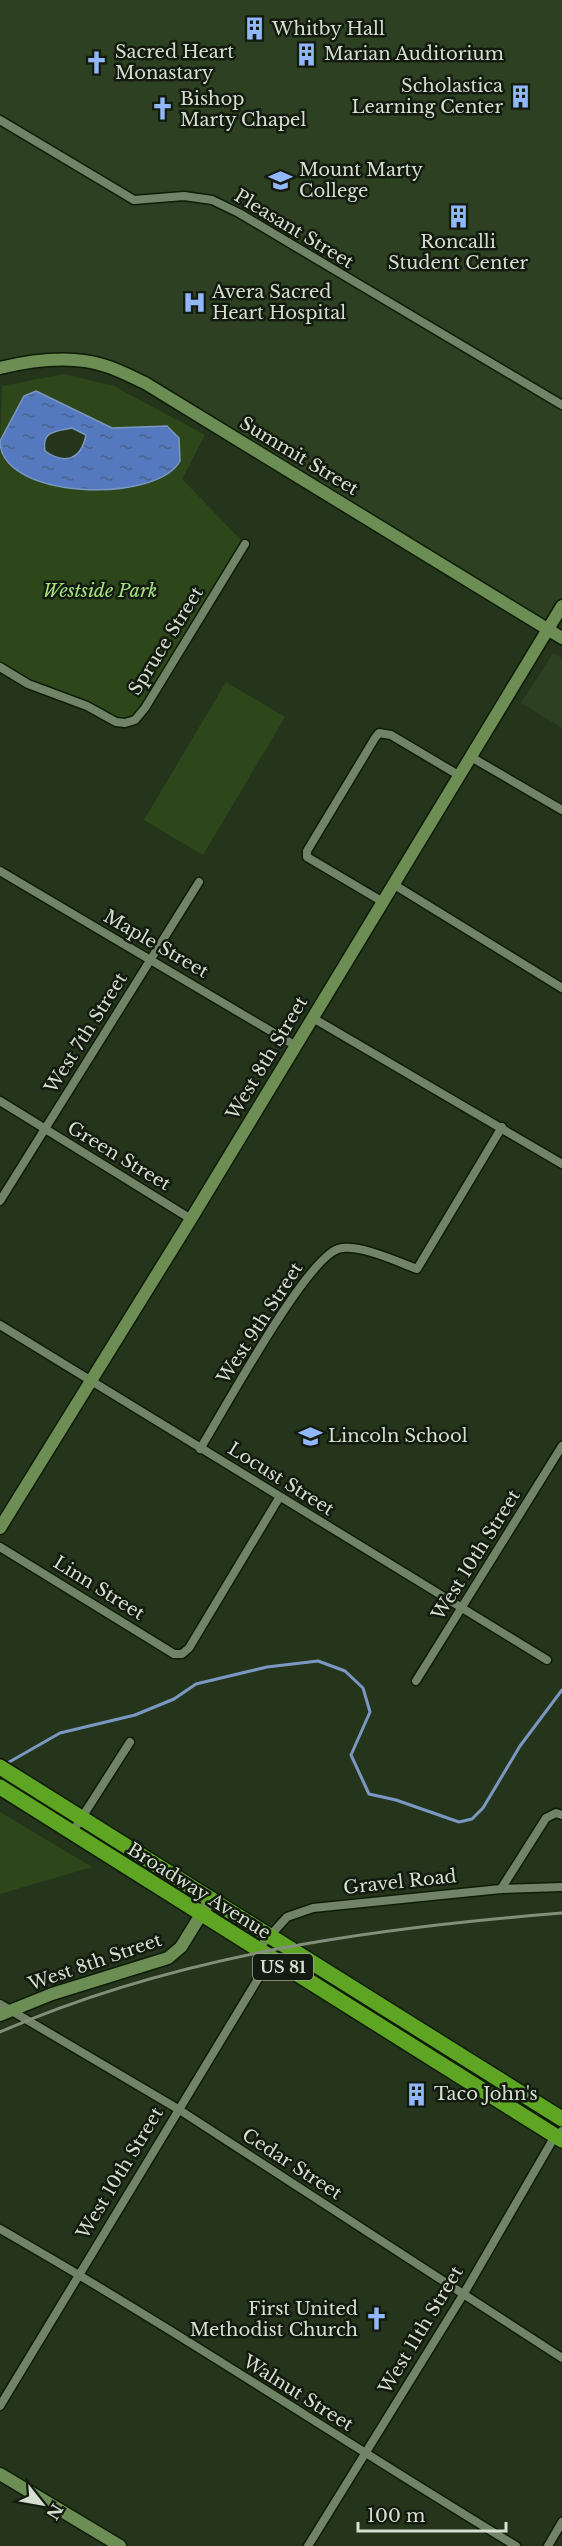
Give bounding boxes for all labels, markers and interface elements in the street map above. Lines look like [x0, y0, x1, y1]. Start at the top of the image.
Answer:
building icon: Whitby Hall [241, 16, 267, 42]
place label: Whitby Hall [271, 18, 385, 40]
place label: Sacred Heart Monastary [115, 41, 234, 84]
building icon: Marian Auditorium [293, 41, 319, 67]
place label: Marian Auditorium [324, 43, 504, 65]
church icon: Sacred Heart Monastary [84, 49, 110, 75]
place label: Scholastica Learning Center [351, 75, 503, 118]
building icon: Scholastica Learning Center [508, 83, 534, 109]
place label: Bishop Marty Chapel [180, 88, 306, 131]
church icon: Bishop Marty Chapel [149, 96, 175, 122]
place label: Mount Marty College [299, 159, 423, 202]
school or university icon: Mount Marty College [268, 167, 294, 193]
street label: Pleasant Street [230, 185, 358, 273]
building icon: Roncalli Student Center [445, 203, 471, 229]
place label: Roncalli Student Center [388, 231, 528, 274]
place label: Avera Sacred Heart Hospital [211, 281, 346, 324]
hospital icon: Avera Sacred Heart Hospital [181, 289, 207, 315]
street label: Summit Street [236, 412, 362, 500]
park label: Westside Park [43, 580, 157, 602]
street label: Spruce Street [124, 583, 208, 699]
street label: Maple Street [100, 905, 212, 983]
street label: West 7th Street [40, 969, 132, 1098]
street label: West 8th Street [221, 992, 312, 1124]
street label: Green Street [63, 1117, 175, 1196]
street label: West 9th Street [212, 1258, 308, 1389]
school or university icon: Lincoln School [297, 1423, 323, 1449]
place label: Lincoln School [328, 1425, 468, 1447]
street label: Locust Street [224, 1438, 338, 1520]
street label: West 10th Street [426, 1486, 525, 1625]
street label: Linn Street [49, 1551, 149, 1625]
street label: Broadway Avenue [123, 1838, 275, 1944]
street label: Gravel Road [342, 1865, 458, 1899]
street label: West 8th Street [24, 1929, 165, 1995]
road number: US 81 [253, 1954, 313, 1980]
building icon: Taco John's [403, 2081, 429, 2107]
place label: Taco John's [434, 2083, 538, 2105]
street label: West 10th Street [72, 2103, 168, 2244]
street label: Cedar Street [238, 2124, 346, 2204]
street label: West 11th Street [374, 2262, 468, 2399]
place label: First United Methodist Church [190, 2298, 358, 2341]
church icon: First United Methodist Church [363, 2306, 389, 2332]
street label: Walnut Street [238, 2350, 357, 2436]
north arrow [12, 2474, 72, 2534]
scale bar [358, 2495, 506, 2533]
text: N [42, 2500, 67, 2523]
text: 100 m [367, 2505, 425, 2527]

